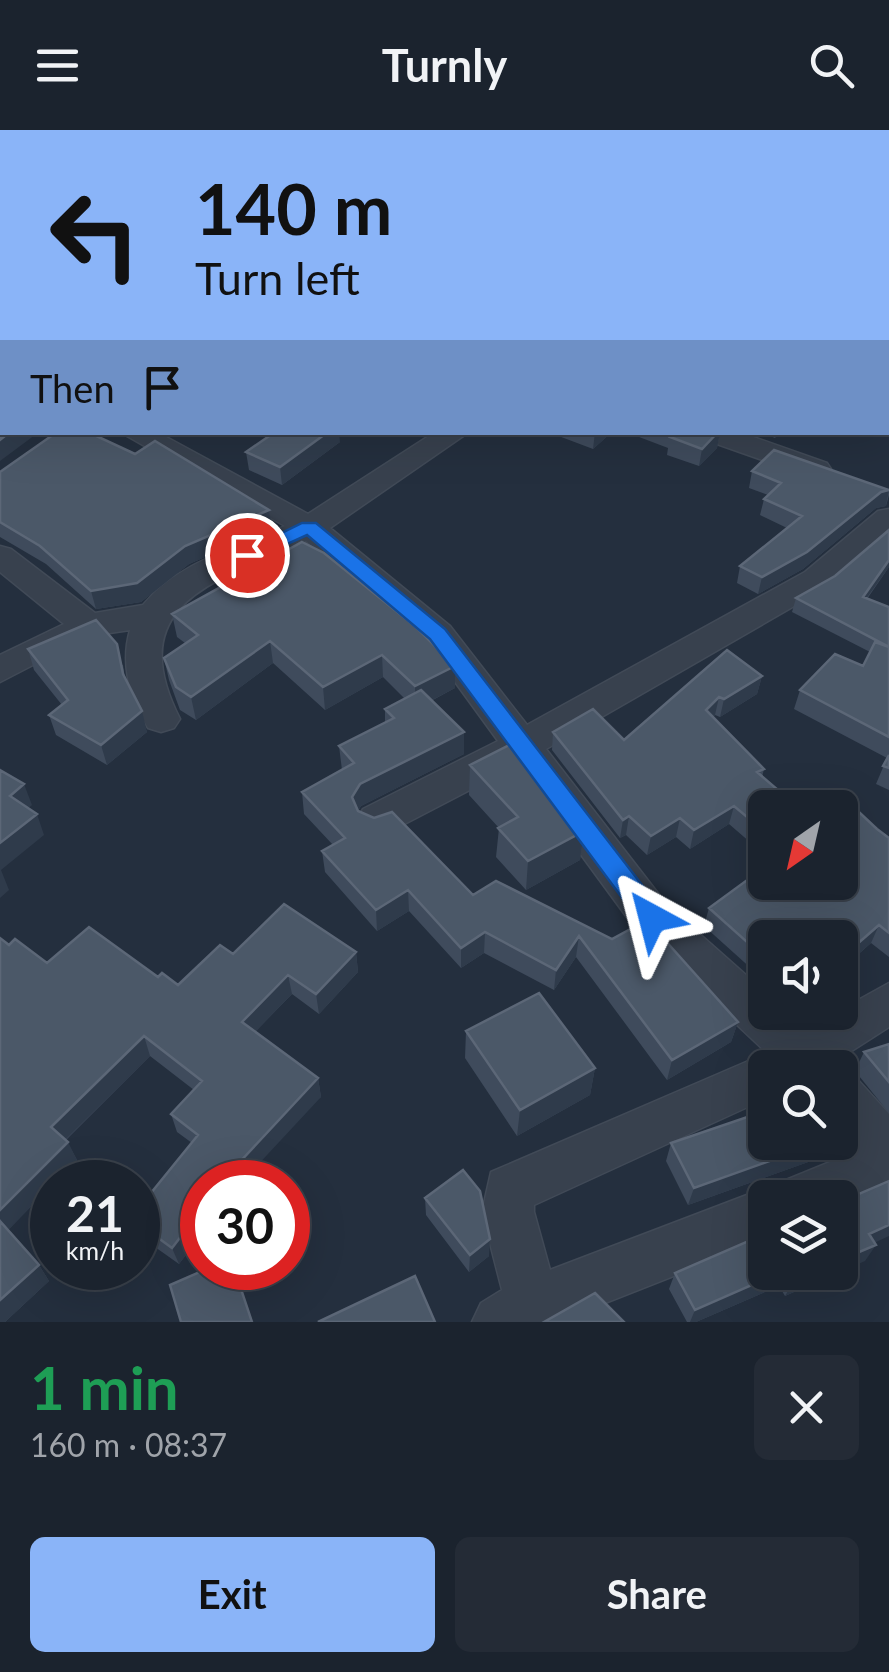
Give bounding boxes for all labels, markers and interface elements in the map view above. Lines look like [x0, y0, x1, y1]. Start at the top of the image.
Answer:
icon: menu [30, 38, 85, 93]
text: Turnly [382, 38, 507, 92]
icon: search [804, 38, 859, 93]
text: 140 m [195, 166, 392, 250]
icon: left [30, 170, 160, 300]
text: Turn left [195, 251, 360, 305]
icon: arrive [135, 360, 190, 415]
text: Then [30, 365, 115, 411]
pin [205, 513, 290, 598]
icon: arrive [220, 528, 275, 583]
north arrow [748, 790, 858, 900]
map controls [748, 790, 858, 1290]
position arrow [600, 866, 704, 970]
button: sound [748, 920, 858, 1030]
button: search [748, 1050, 858, 1160]
speed limit sign: 30 [180, 1160, 310, 1290]
button: layers [748, 1180, 858, 1290]
text: 21 [66, 1183, 124, 1243]
text: km/h [66, 1235, 124, 1265]
text: 1 min [30, 1351, 179, 1423]
button: close [754, 1355, 859, 1460]
text: 160 m · 08:37 [30, 1425, 227, 1464]
button: Exit [30, 1537, 435, 1652]
button: Share [455, 1537, 859, 1652]

